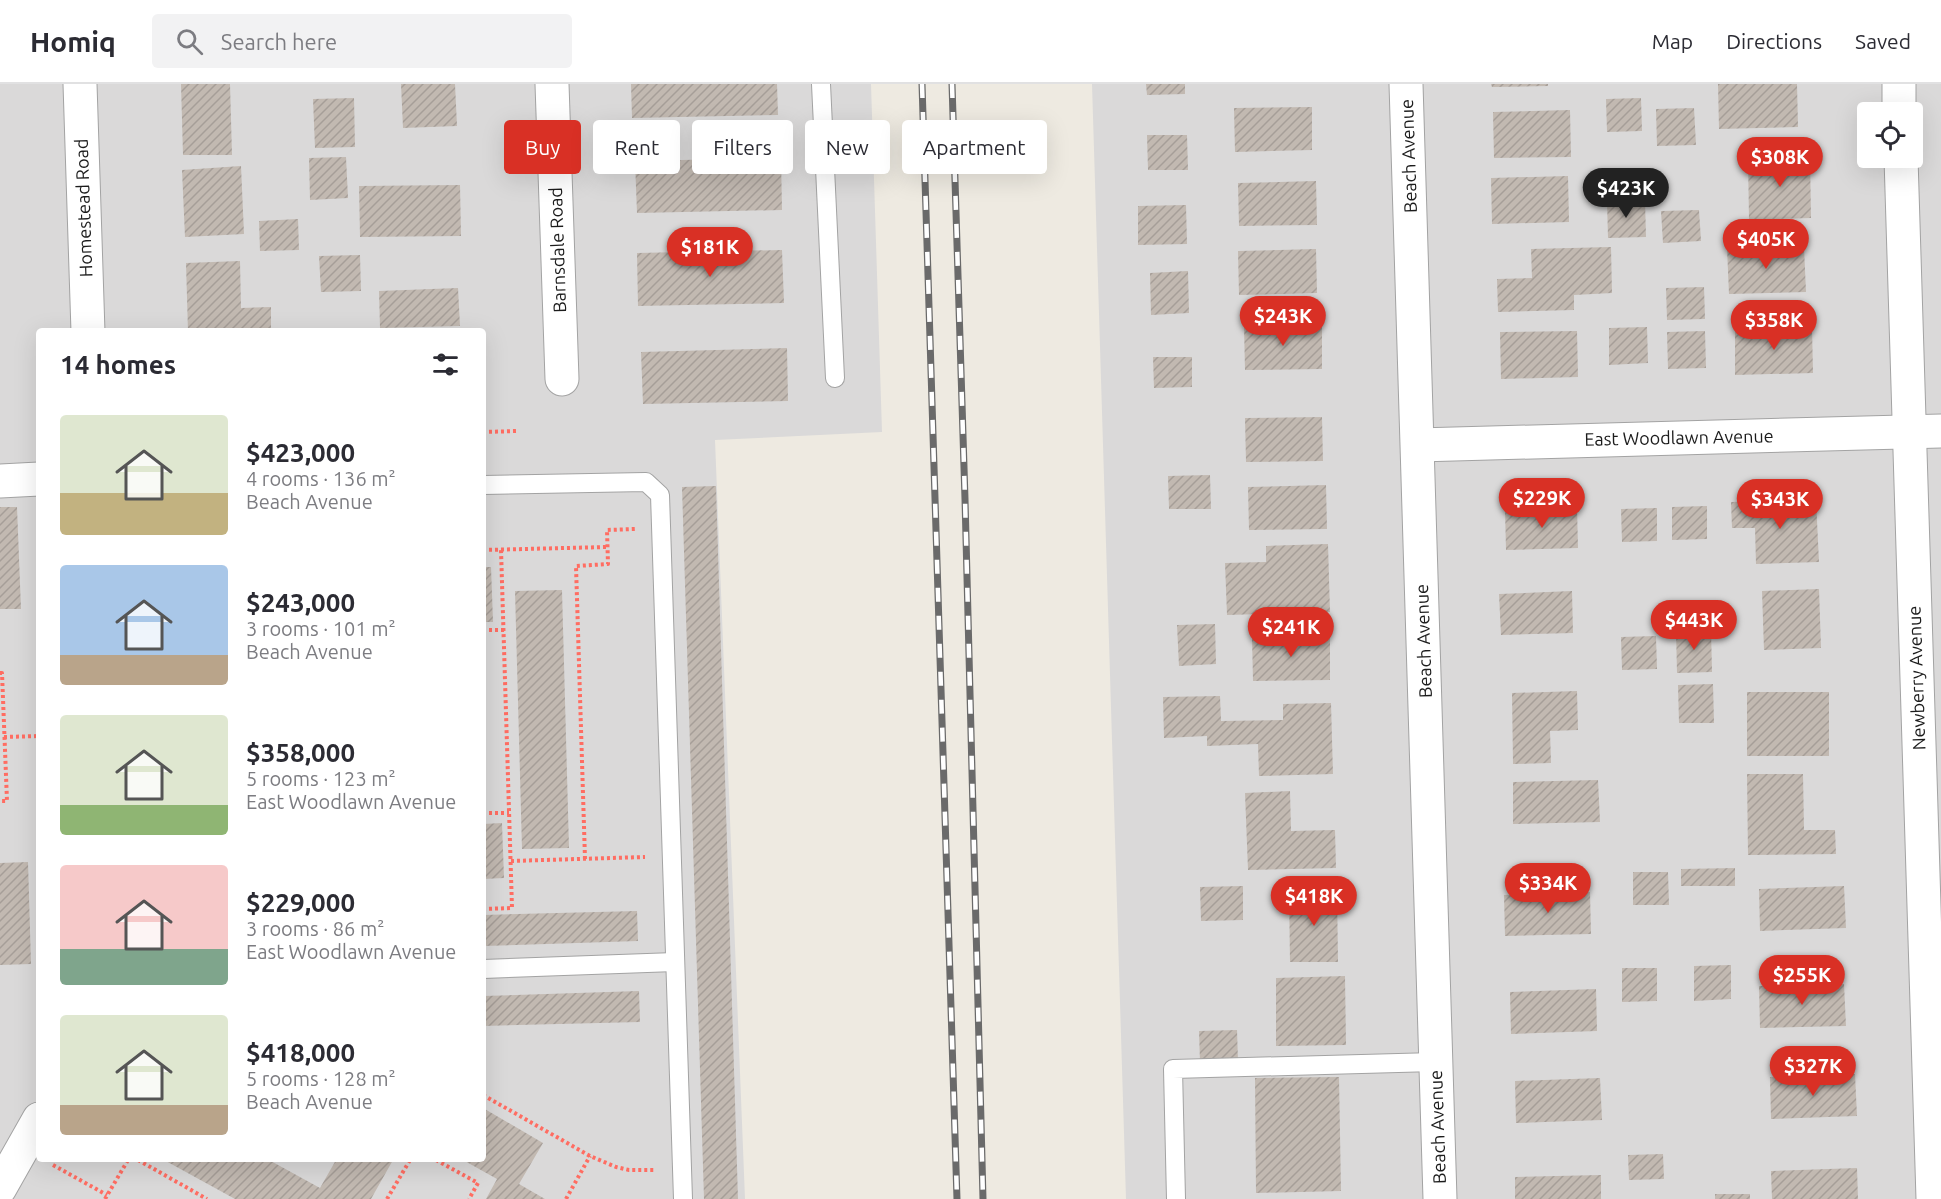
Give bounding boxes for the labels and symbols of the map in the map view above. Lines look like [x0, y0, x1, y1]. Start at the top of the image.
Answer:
street label: Beach Avenue [1396, 99, 1420, 213]
pin: $308K [1738, 137, 1822, 188]
street label: Homestead Road [71, 138, 95, 278]
pin: $423K [1584, 168, 1668, 219]
street label: Barnsdale Road [545, 187, 569, 313]
pin: $405K [1724, 219, 1808, 270]
pin: $181K [668, 227, 752, 278]
pin: $243K [1241, 296, 1325, 347]
pin: $358K [1732, 300, 1816, 351]
street label: East Woodlawn Avenue [1584, 425, 1774, 449]
pin: $229K [1500, 478, 1584, 529]
pin: $343K [1738, 479, 1822, 530]
street label: Beach Avenue [1411, 584, 1435, 698]
pin: $443K [1652, 600, 1736, 651]
street label: Newberry Avenue [1903, 605, 1929, 751]
pin: $241K [1249, 607, 1333, 658]
pin: $334K [1506, 863, 1590, 914]
pin: $418K [1272, 876, 1356, 927]
pin: $255K [1760, 955, 1844, 1006]
pin: $327K [1771, 1046, 1855, 1097]
street label: Beach Avenue [1425, 1070, 1449, 1184]

